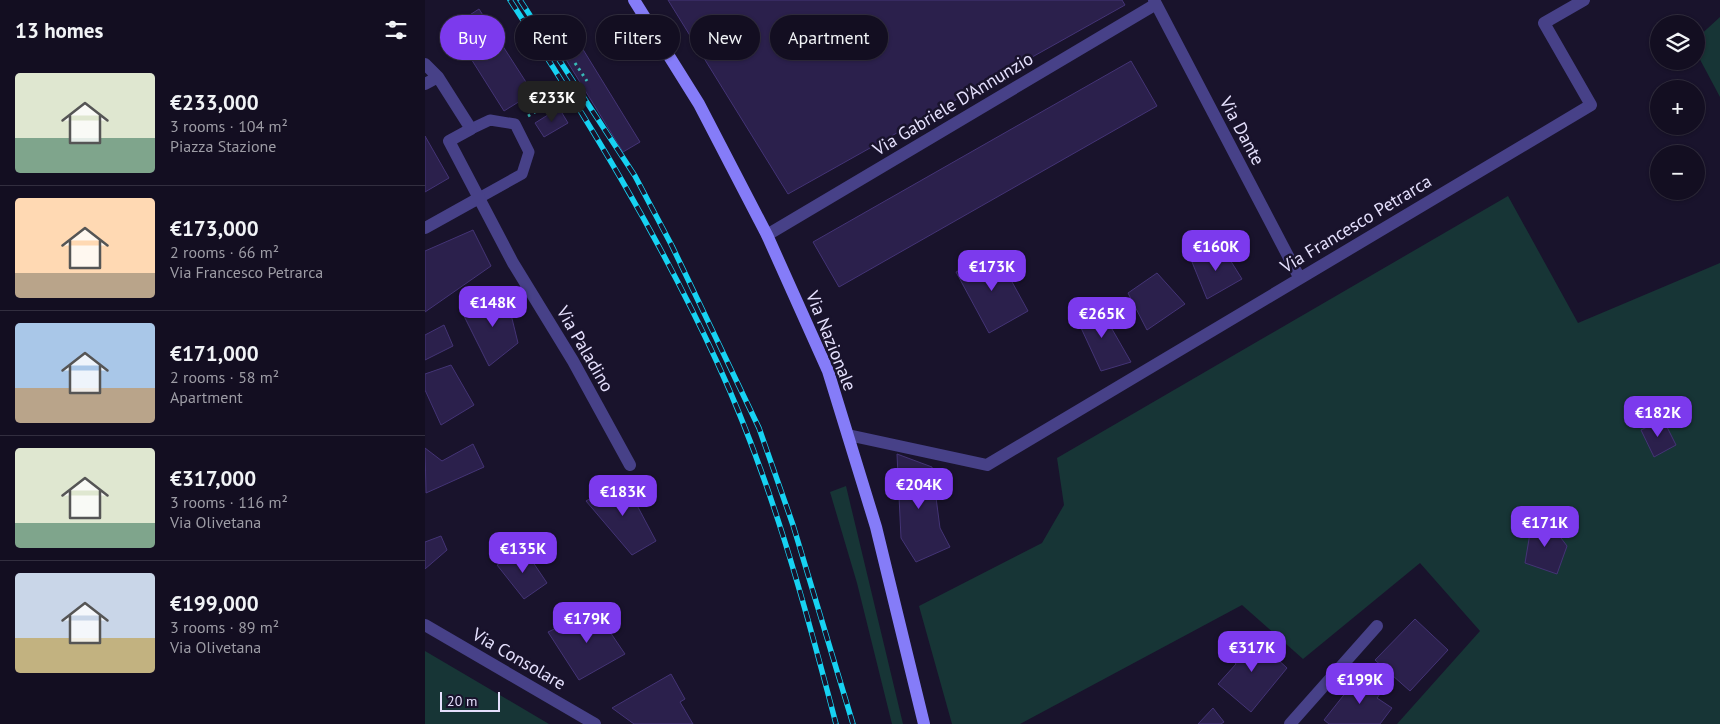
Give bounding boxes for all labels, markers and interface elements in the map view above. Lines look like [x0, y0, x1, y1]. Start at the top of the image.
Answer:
chip: Buy [440, 15, 505, 60]
chip: Rent [515, 15, 586, 60]
chip: Filters [596, 15, 680, 60]
chip: New [690, 15, 760, 60]
chip: Apartment [770, 15, 888, 60]
map controls [1650, 15, 1705, 200]
button: layers [1650, 15, 1705, 70]
icon: filters [382, 16, 410, 44]
text: 13 homes [15, 17, 103, 44]
street label: Via Gabriele D'Annunzio [868, 47, 1037, 161]
pin: €233K [517, 80, 587, 123]
button: + [1650, 80, 1705, 135]
text: €233K [529, 87, 575, 107]
text: €233,000 [170, 89, 259, 116]
street label: Via Dante [1214, 92, 1270, 169]
icon: home [55, 93, 115, 153]
text: 3 rooms · 104 m² [170, 116, 288, 136]
text: Piazza Stazione [170, 136, 276, 156]
button: − [1650, 145, 1705, 200]
street label: Via Francesco Petrarca [1275, 169, 1436, 278]
text: €173,000 [170, 215, 259, 242]
icon: home [55, 218, 115, 278]
pin: €160K [1181, 230, 1251, 272]
text: €160K [1193, 236, 1239, 256]
text: 2 rooms · 66 m² [170, 242, 279, 262]
pin: €173K [957, 250, 1027, 292]
text: €173K [969, 256, 1015, 276]
text: Via Francesco Petrarca [170, 262, 323, 282]
pin: €148K [458, 286, 528, 328]
street label: Via Nazionale [801, 287, 862, 394]
text: €148K [470, 292, 516, 312]
pin: €265K [1067, 296, 1137, 339]
street label: Via Paladino [551, 301, 619, 396]
text: €265K [1079, 303, 1125, 323]
text: €171,000 [170, 340, 259, 367]
icon: home [55, 343, 115, 403]
text: 2 rooms · 58 m² [170, 367, 279, 387]
text: Apartment [170, 387, 243, 407]
pin: €182K [1623, 396, 1693, 438]
text: €182K [1635, 402, 1681, 422]
text: €317,000 [170, 465, 256, 492]
icon: home [55, 468, 115, 528]
pin: €204K [884, 468, 954, 510]
pin: €183K [588, 474, 658, 517]
text: €204K [896, 474, 942, 494]
text: €183K [600, 481, 646, 501]
text: 3 rooms · 116 m² [170, 492, 288, 512]
pin: €171K [1510, 506, 1580, 548]
text: Via Olivetana [170, 512, 261, 532]
text: €171K [1522, 512, 1568, 532]
pin: €135K [488, 532, 558, 574]
text: €135K [500, 538, 546, 558]
text: €199,000 [170, 590, 259, 617]
icon: home [55, 593, 115, 653]
pin: €179K [552, 602, 622, 644]
text: €179K [564, 608, 610, 628]
text: 3 rooms · 89 m² [170, 617, 279, 637]
street label: Via Consolare [467, 622, 570, 695]
pin: €317K [1217, 630, 1287, 673]
text: Via Olivetana [170, 637, 261, 657]
text: €317K [1229, 637, 1275, 657]
pin: €199K [1325, 662, 1395, 705]
text: €199K [1337, 669, 1383, 689]
scale bar [440, 689, 500, 712]
text: 20 m [447, 692, 477, 710]

